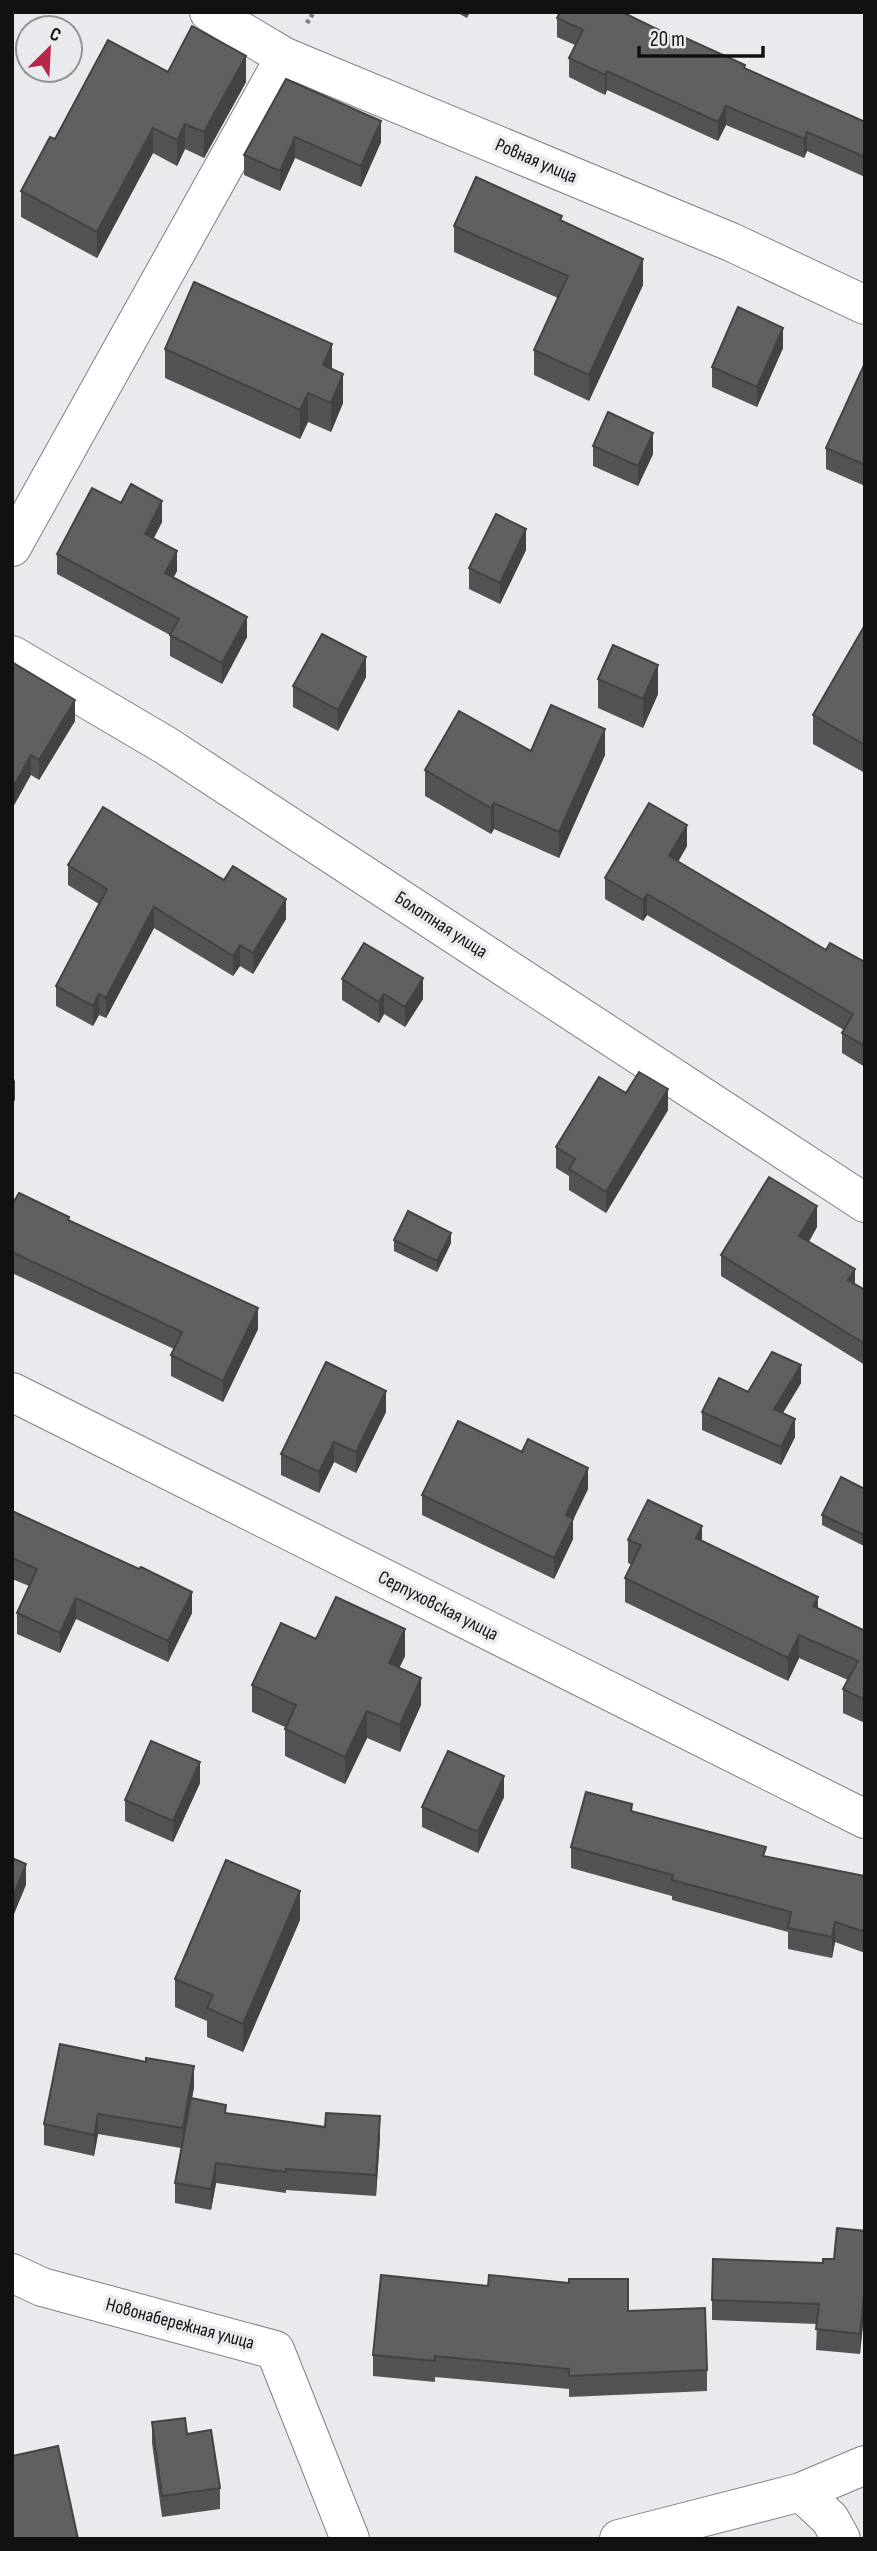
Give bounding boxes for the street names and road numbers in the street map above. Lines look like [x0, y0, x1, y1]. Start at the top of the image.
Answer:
street label: Ровная улица [492, 133, 580, 189]
street label: Болотная улица [390, 887, 492, 963]
street label: Серпуховская улица [374, 1566, 502, 1646]
street label: Новонабережная улица [103, 2293, 257, 2355]

